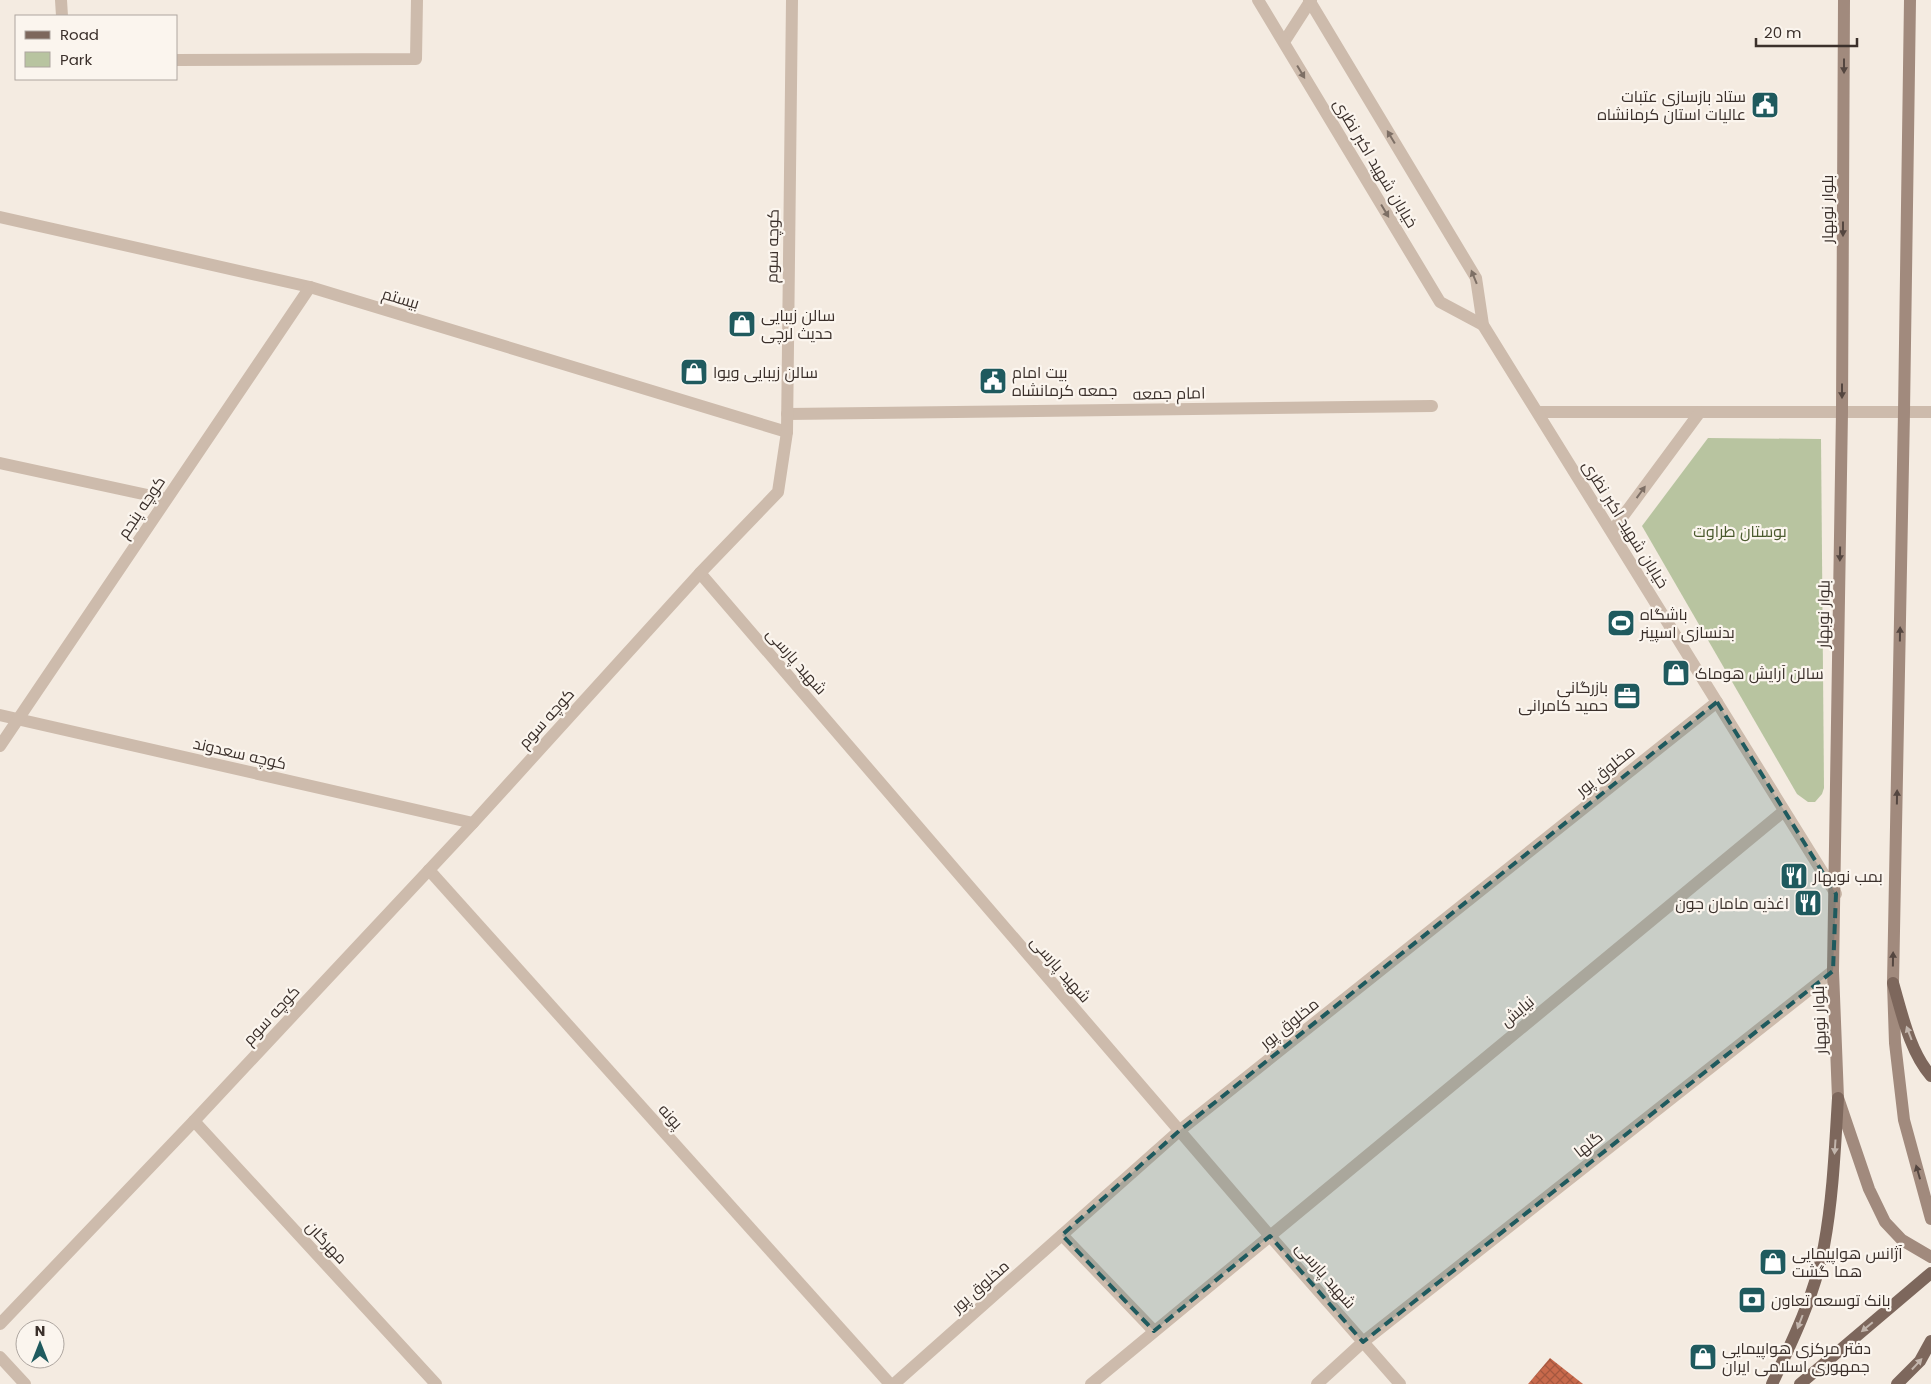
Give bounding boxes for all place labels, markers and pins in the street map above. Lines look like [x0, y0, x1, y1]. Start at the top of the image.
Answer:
place label: ستاد بازسازی عتبات عالیات استان کرمانشاه [1597, 85, 1746, 126]
public building icon: ستاد بازسازی عتبات عالیات استان کرمانشاه [1750, 90, 1780, 120]
place label: سالن زیبایی حدیث لرچی [761, 304, 835, 345]
shop icon: سالن زیبایی حدیث لرچی [727, 309, 757, 339]
shop icon: سالن زیبایی ویوا [679, 357, 709, 387]
place label: سالن زیبایی ویوا [713, 361, 818, 384]
place label: بیت امام جمعه کرمانشاه [1012, 361, 1117, 402]
public building icon: بیت امام جمعه کرمانشاه [978, 366, 1008, 396]
place label: باشگاه بدنسازی اسپینر [1639, 603, 1735, 644]
sports icon: باشگاه بدنسازی اسپینر [1606, 608, 1636, 638]
shop icon: سالن آرایش هوماک [1661, 658, 1691, 688]
place label: سالن آرایش هوماک [1695, 662, 1824, 685]
place label: بازرگانی حمید کامرانی [1518, 676, 1608, 717]
office icon: بازرگانی حمید کامرانی [1612, 681, 1642, 711]
restaurant icon: بمب نوبهار [1779, 861, 1809, 891]
place label: بمب نوبهار [1812, 865, 1883, 888]
restaurant icon: اغذیه مامان جون [1793, 888, 1823, 918]
place label: اغذیه مامان جون [1675, 892, 1789, 915]
place label: آژانس هواپیمایی هما گشت [1792, 1242, 1903, 1283]
shop icon: آژانس هواپیمایی هما گشت [1758, 1247, 1788, 1277]
bank icon: بانک توسعه تعاون [1737, 1285, 1767, 1315]
place label: بانک توسعه تعاون [1771, 1289, 1891, 1312]
place label: دفتر مرکزی هواپیمایی جمهوری اسلامی ایران [1722, 1337, 1871, 1378]
shop icon: دفتر مرکزی هواپیمایی جمهوری اسلامی ایران [1688, 1342, 1718, 1372]

